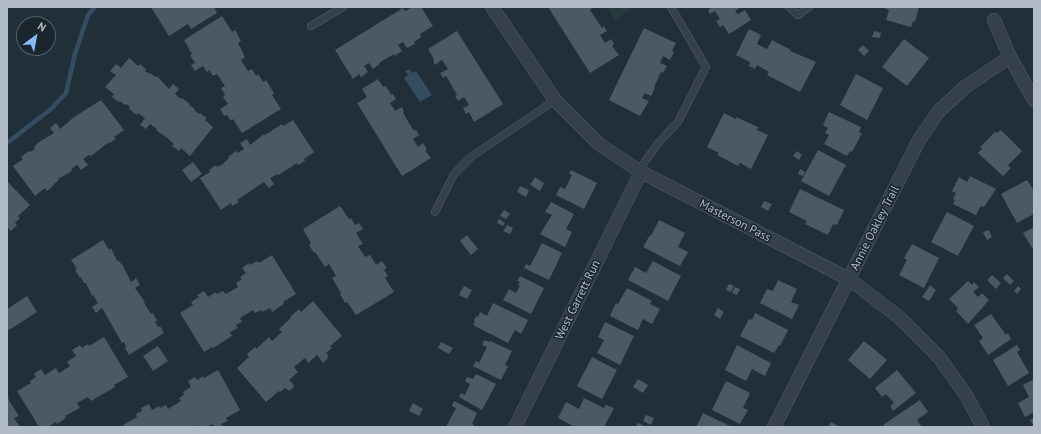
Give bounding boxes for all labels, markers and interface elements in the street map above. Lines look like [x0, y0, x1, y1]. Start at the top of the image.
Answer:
north arrow [16, 16, 56, 56]
text: N [35, 19, 49, 35]
street label: Annie Oakley Trail [848, 183, 902, 273]
street label: Masterson Pass [697, 197, 773, 245]
street label: West Garrett Run [553, 258, 603, 342]

